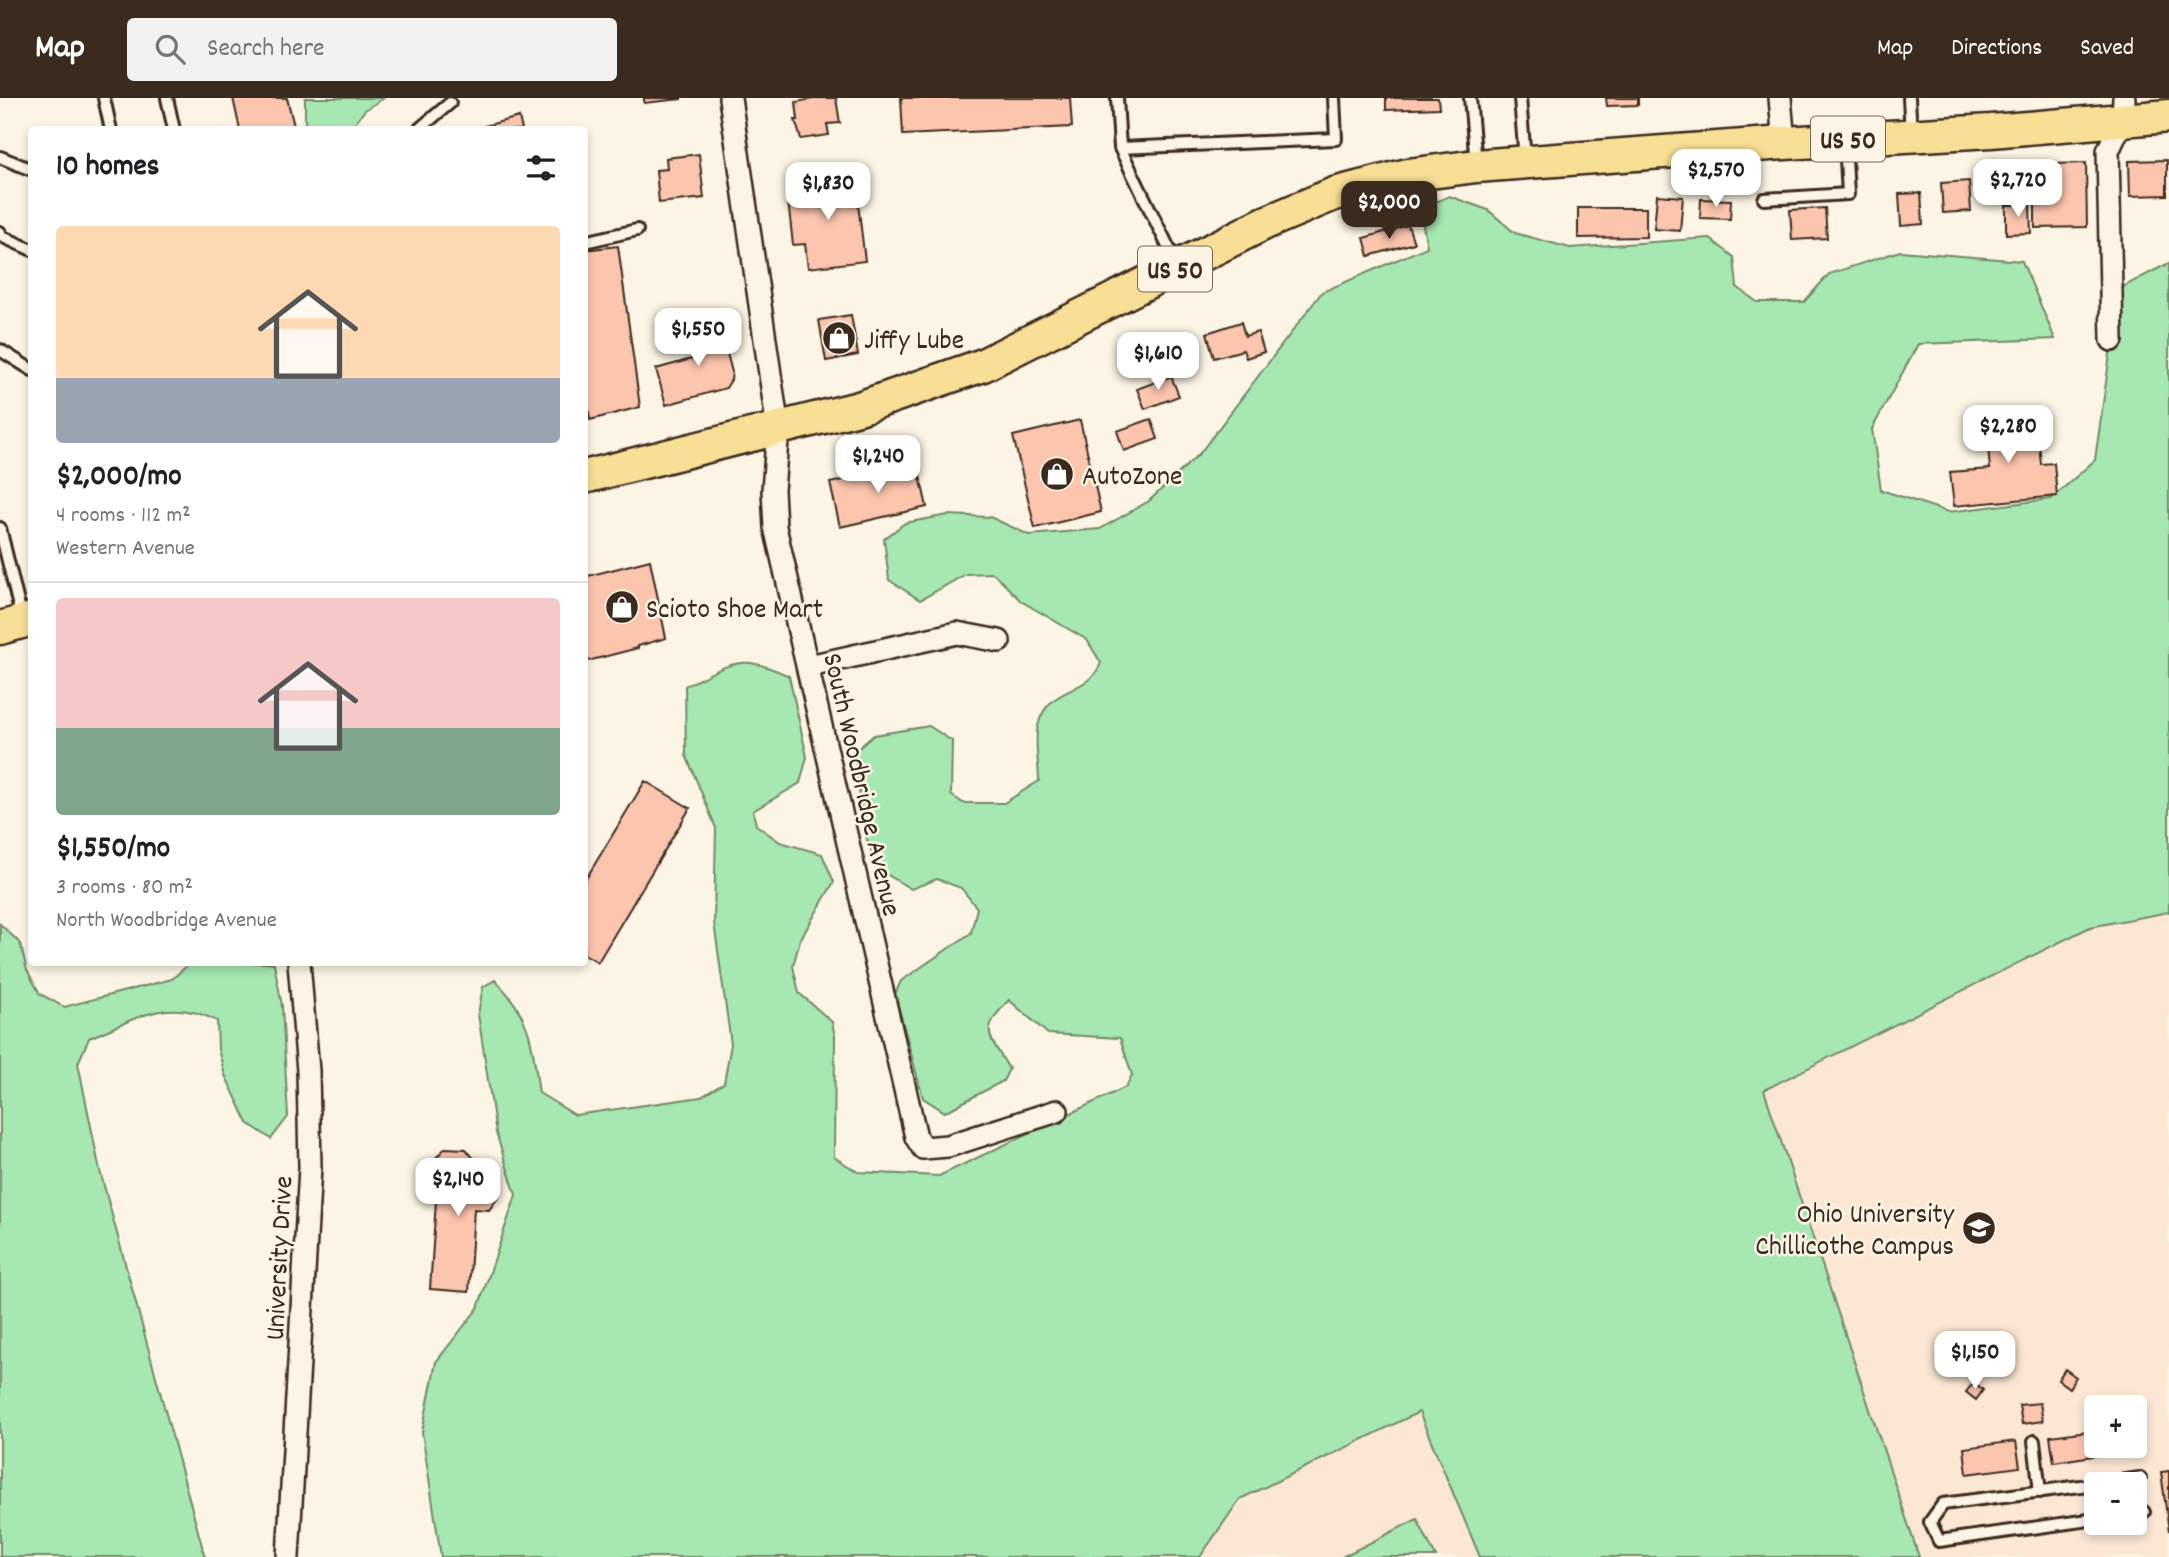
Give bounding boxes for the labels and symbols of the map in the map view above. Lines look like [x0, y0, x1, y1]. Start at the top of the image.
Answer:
road number: US 50 [1811, 116, 1885, 162]
pin: $2,570 [1659, 150, 1773, 209]
pin: $2,720 [1961, 159, 2075, 219]
pin: $1,830 [771, 162, 885, 222]
pin: $2,000 [1332, 181, 1446, 241]
road number: US 50 [1138, 246, 1212, 292]
pin: $1,550 [641, 308, 755, 368]
shop icon: Jiffy Lube [820, 319, 858, 357]
place label: Jiffy Lube [864, 323, 964, 363]
pin: $1,610 [1101, 332, 1215, 392]
pin: $2,280 [1951, 406, 2065, 465]
pin: $1,240 [821, 436, 935, 495]
shop icon: AutoZone [1038, 455, 1076, 493]
place label: AutoZone [1082, 459, 1182, 499]
shop icon: Scioto Shoe Mart [603, 588, 641, 626]
place label: Scioto Shoe Mart [646, 592, 823, 632]
street label: South Woodbridge Avenue [809, 650, 909, 921]
pin: $2,140 [401, 1158, 515, 1218]
street label: University Drive [258, 1175, 306, 1342]
place label: Ohio University Chillicothe Campus [1755, 1197, 1955, 1269]
school or university icon: Ohio University Chillicothe Campus [1960, 1209, 1998, 1247]
pin: $1,150 [1918, 1332, 2032, 1391]

